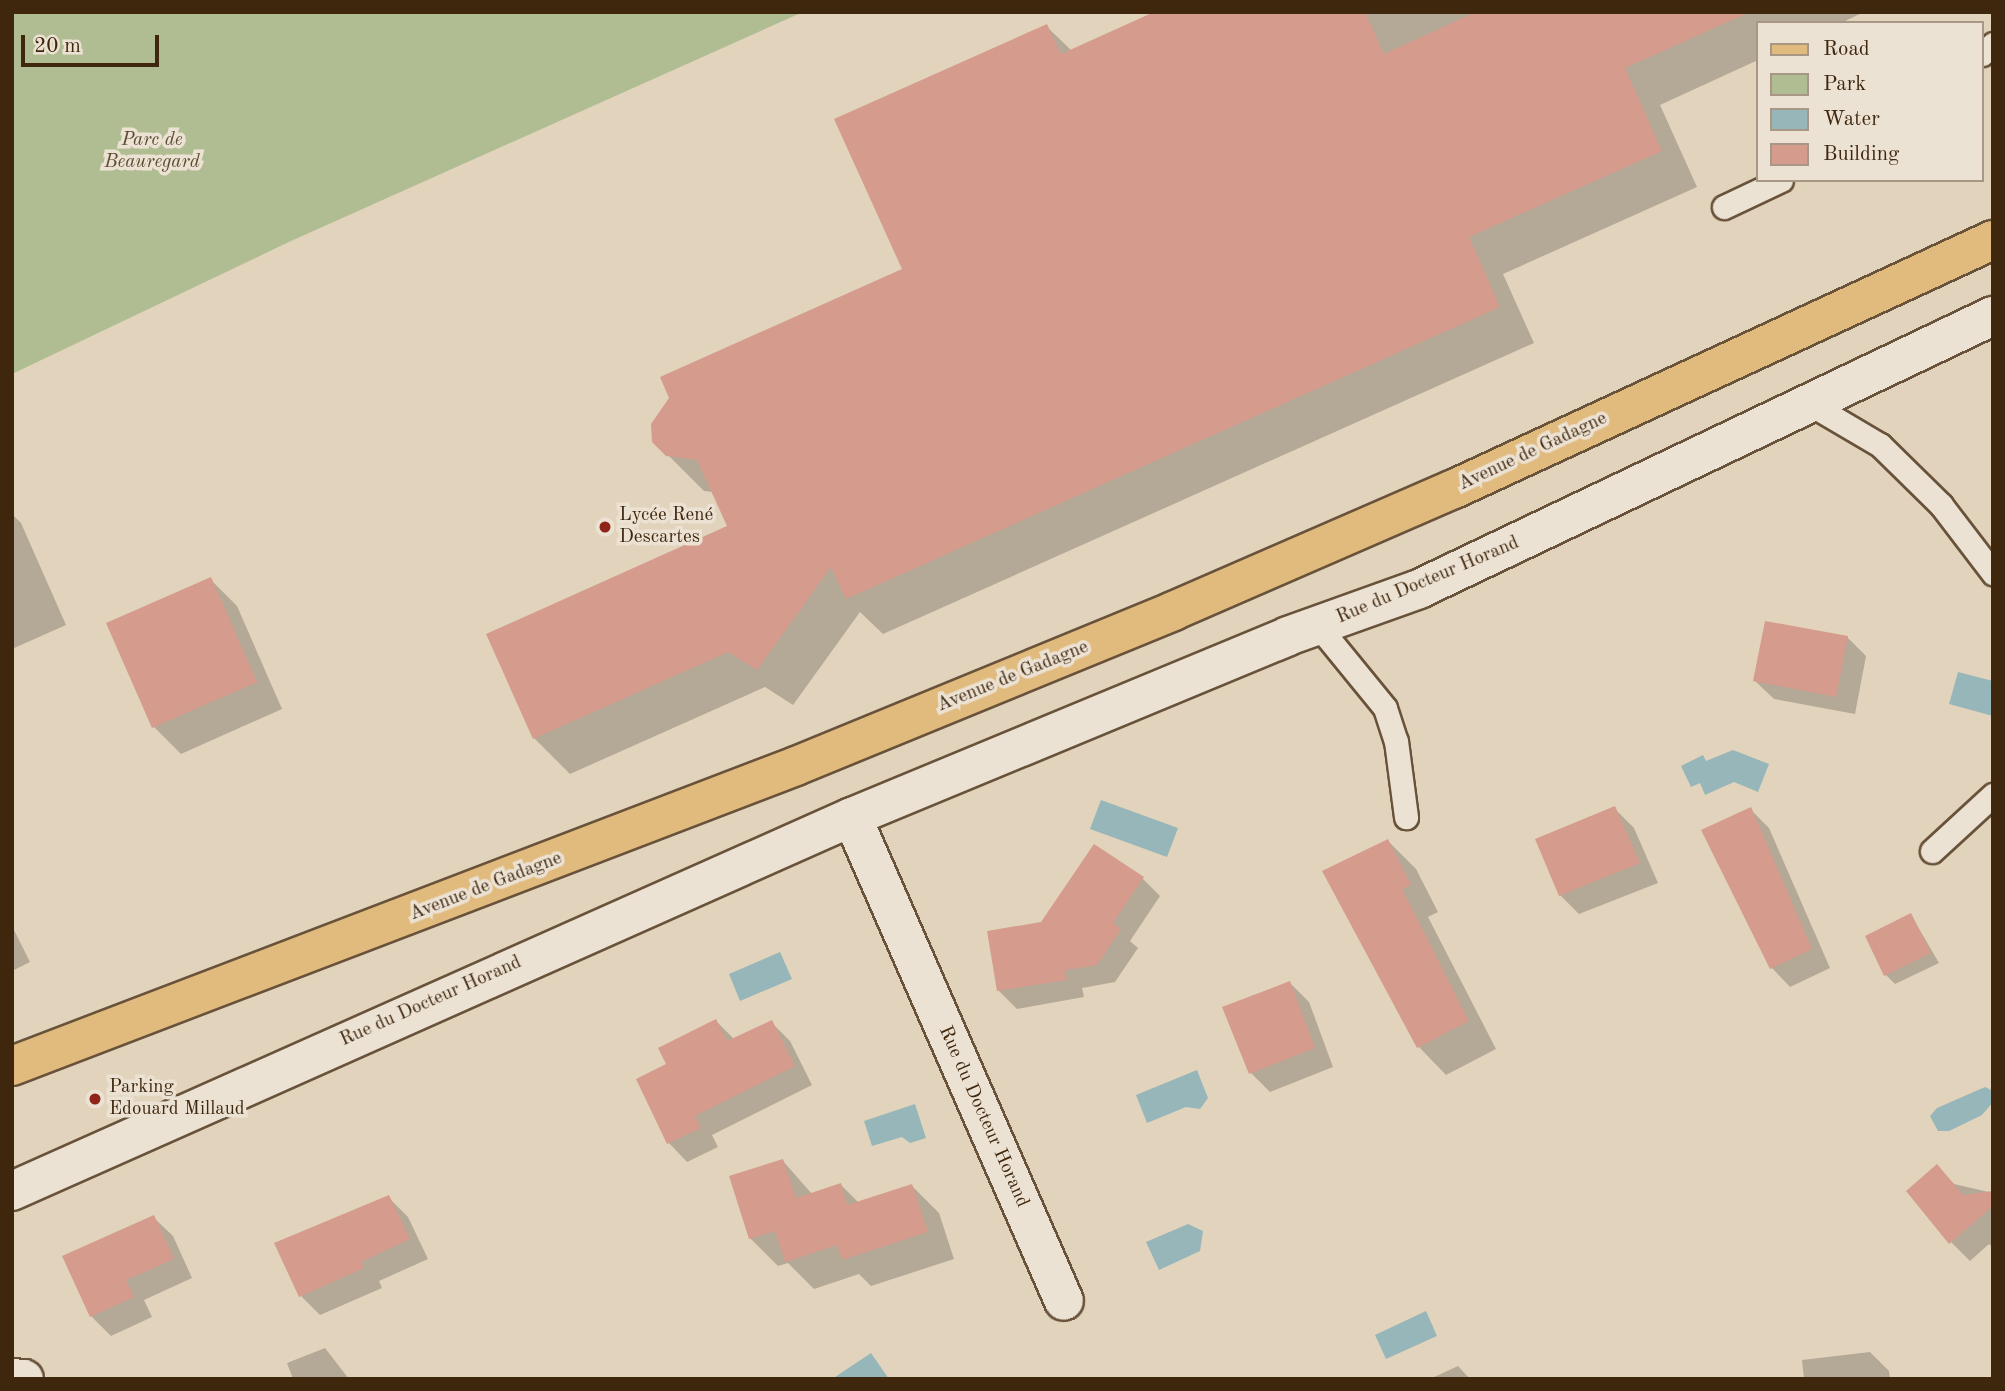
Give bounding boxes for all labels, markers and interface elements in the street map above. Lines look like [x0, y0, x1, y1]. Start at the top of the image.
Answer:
scale bar [24, 21, 163, 65]
legend [1756, 21, 1984, 182]
text: 20 m [34, 36, 81, 57]
text: Road [1823, 39, 1870, 60]
text: Park [1823, 74, 1866, 95]
text: Water [1823, 109, 1880, 130]
park label: Parc de Beauregard [104, 130, 200, 174]
text: Building [1823, 144, 1899, 165]
street label: Avenue de Gadagne [1455, 408, 1611, 496]
place label: Lycée René Descartes [619, 505, 713, 549]
marker: Lycée René Descartes [597, 519, 613, 535]
street label: Rue du Docteur Horand [1333, 532, 1523, 630]
street label: Avenue de Gadagne [934, 636, 1092, 718]
street label: Avenue de Gadagne [407, 847, 565, 927]
street label: Rue du Docteur Horand [337, 952, 525, 1052]
street label: Rue du Docteur Horand [933, 1023, 1033, 1211]
place label: Parking Edouard Millaud [109, 1077, 245, 1121]
marker: Parking Edouard Millaud [87, 1091, 103, 1107]

